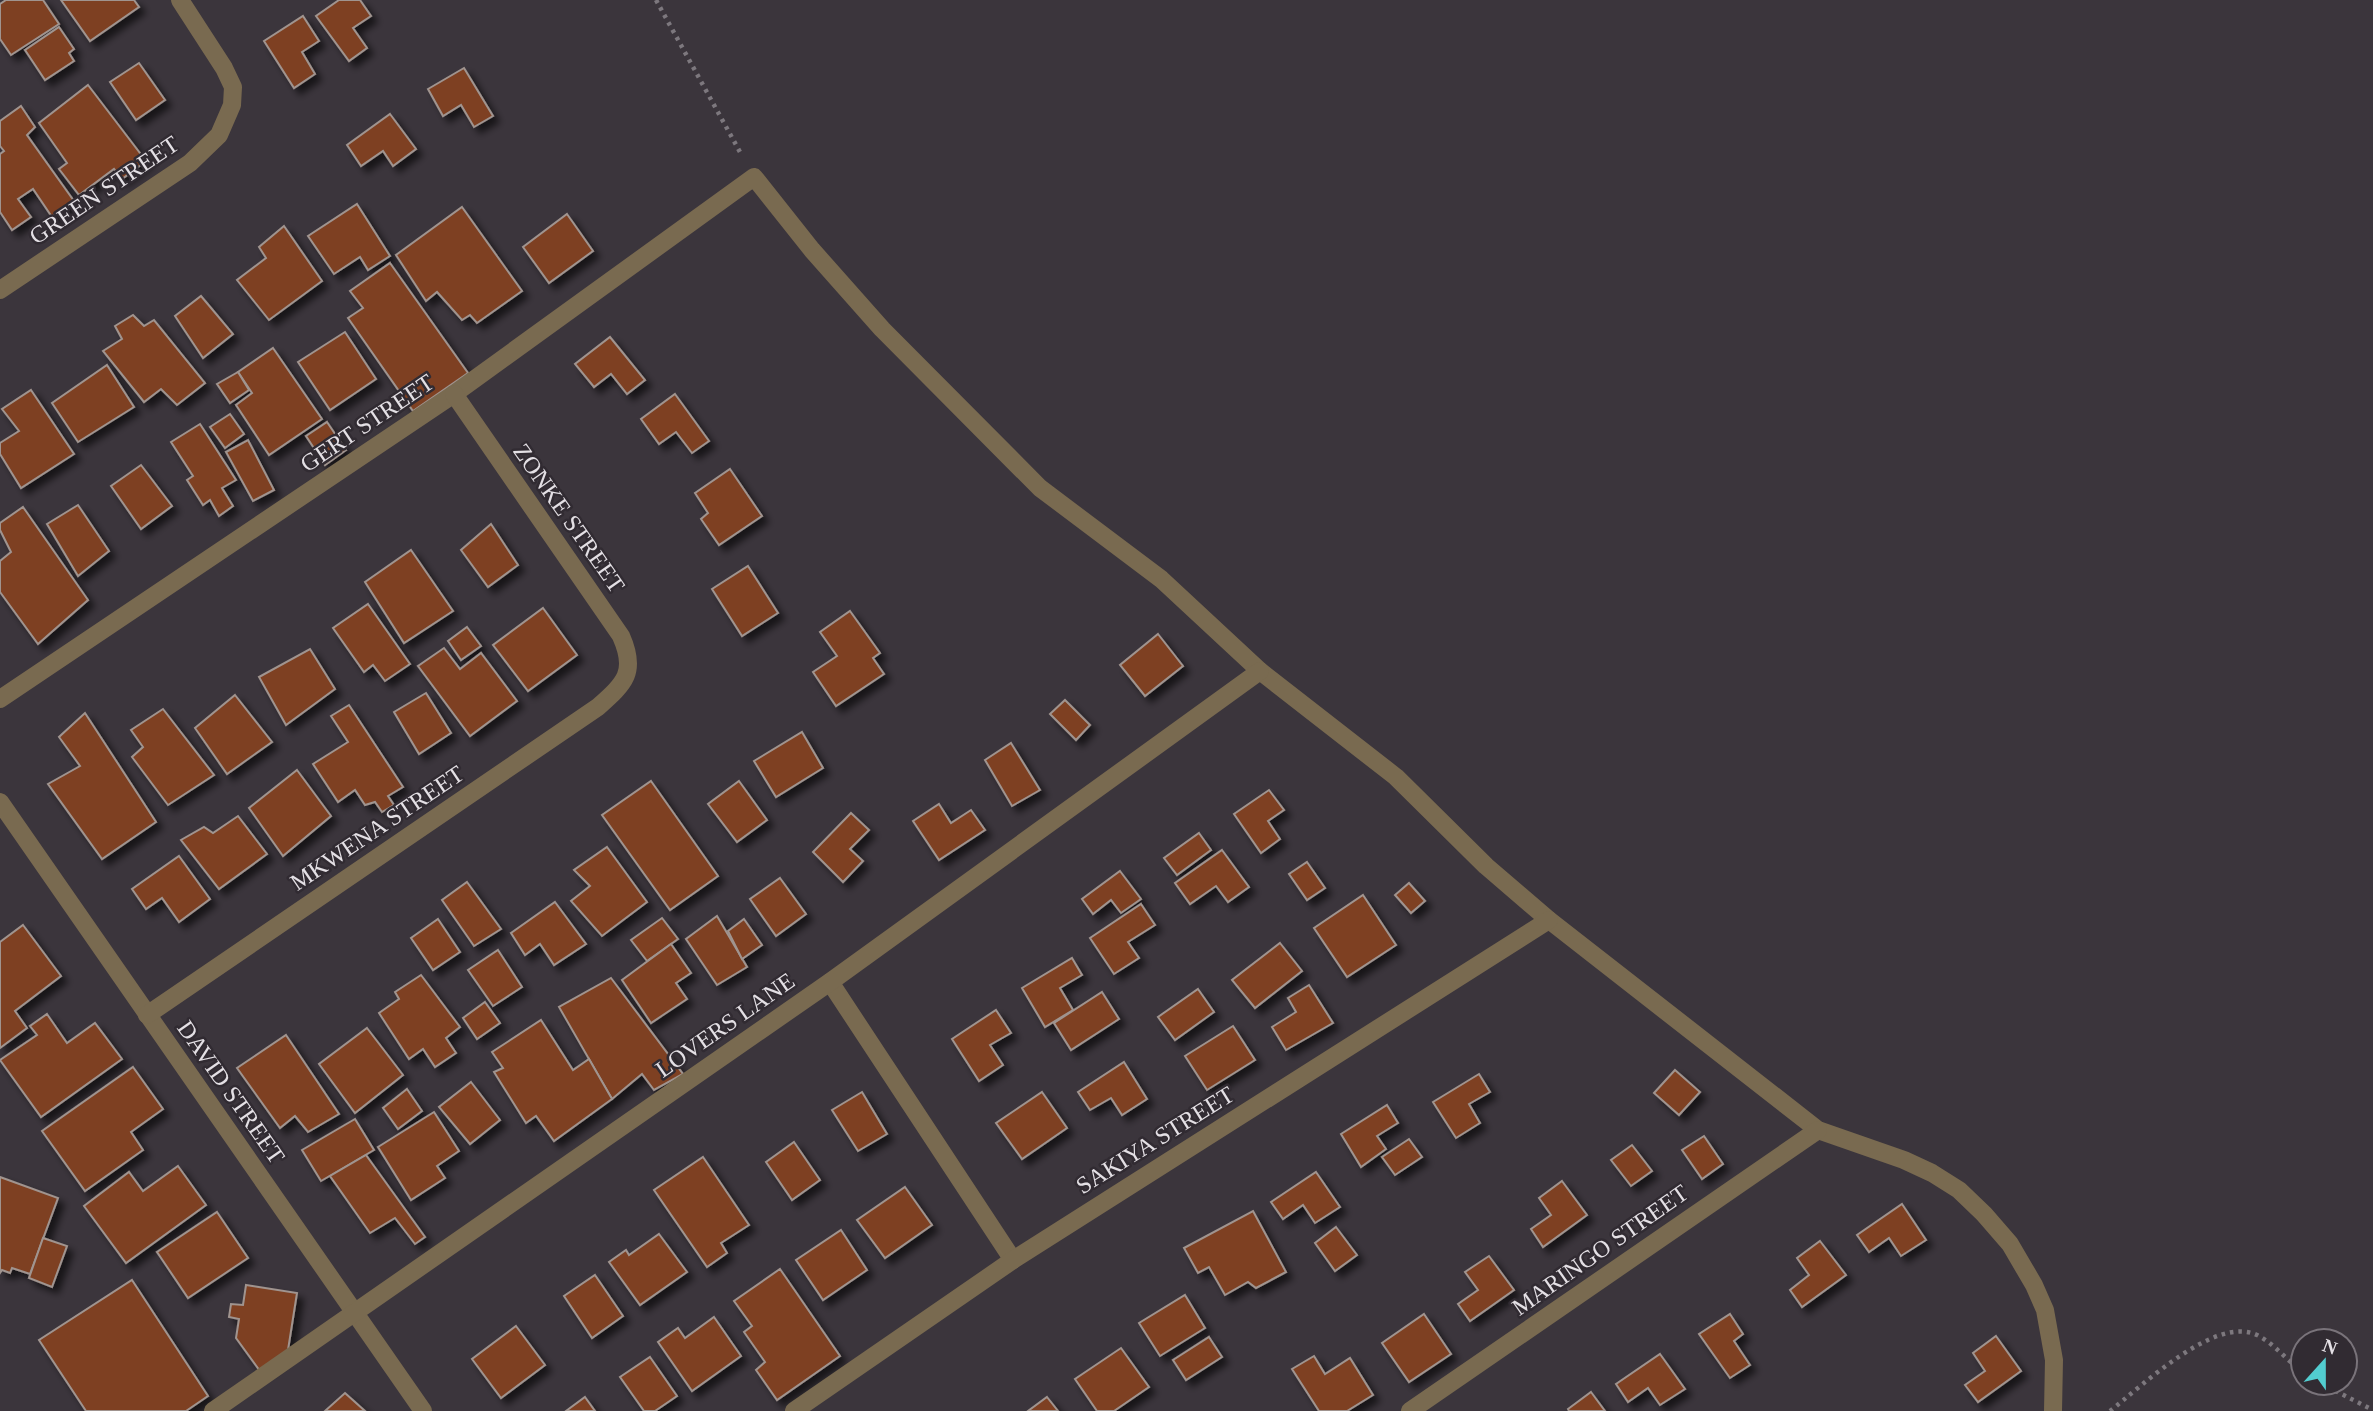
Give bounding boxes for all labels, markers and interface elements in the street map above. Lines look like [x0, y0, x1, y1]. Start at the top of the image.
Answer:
street label: GREEN STREET [25, 130, 184, 249]
street label: GERT STREET [296, 369, 439, 477]
street label: ZONKE STREET [508, 439, 630, 598]
street label: MKWENA STREET [285, 760, 469, 896]
street label: LOVERS LANE [651, 968, 799, 1082]
street label: DAVID STREET [172, 1016, 290, 1169]
street label: SAKIYA STREET [1071, 1081, 1239, 1199]
street label: MARINGO STREET [1507, 1179, 1693, 1320]
north arrow [2289, 1327, 2359, 1397]
text: N [2320, 1334, 2340, 1359]

